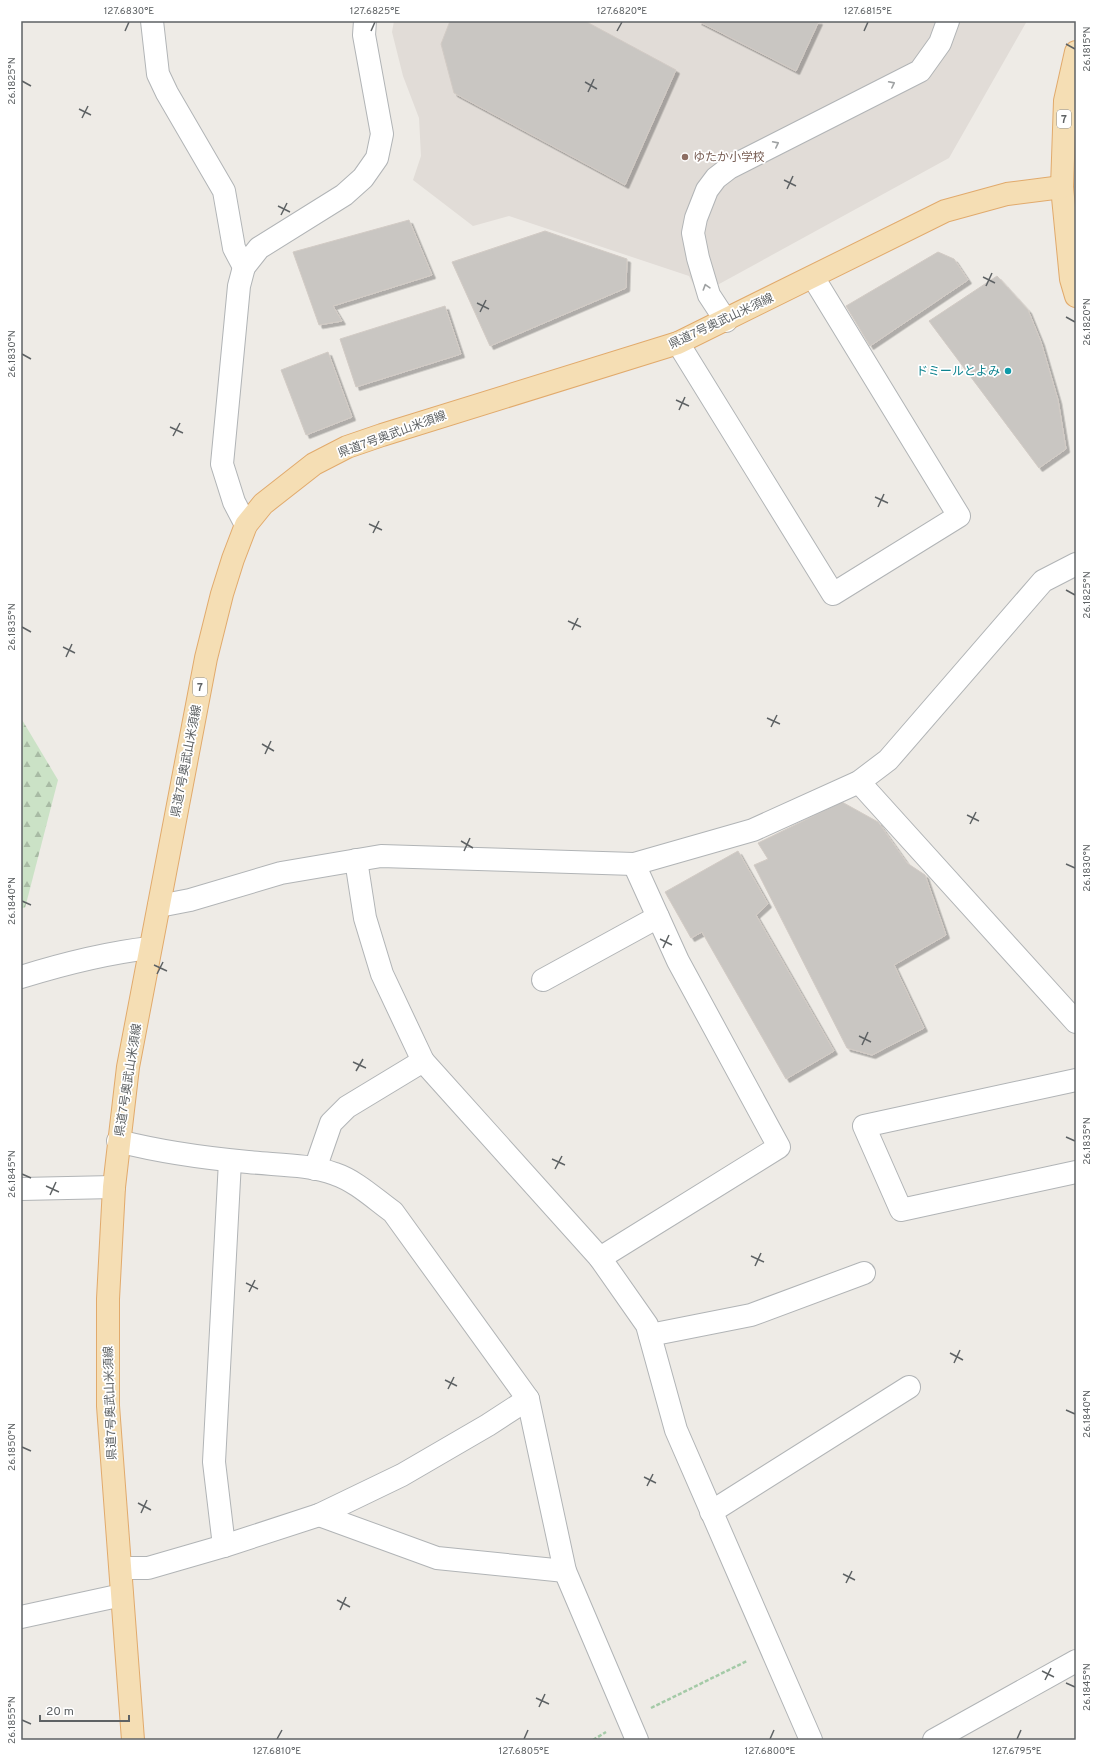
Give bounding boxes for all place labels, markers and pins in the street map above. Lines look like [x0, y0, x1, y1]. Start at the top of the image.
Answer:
place label: ゆたか小学校 [693, 150, 765, 166]
marker: ゆたか小学校 [680, 152, 690, 162]
place label: ドミールとよみ [916, 364, 1000, 380]
marker: ドミールとよみ [1003, 366, 1013, 376]

